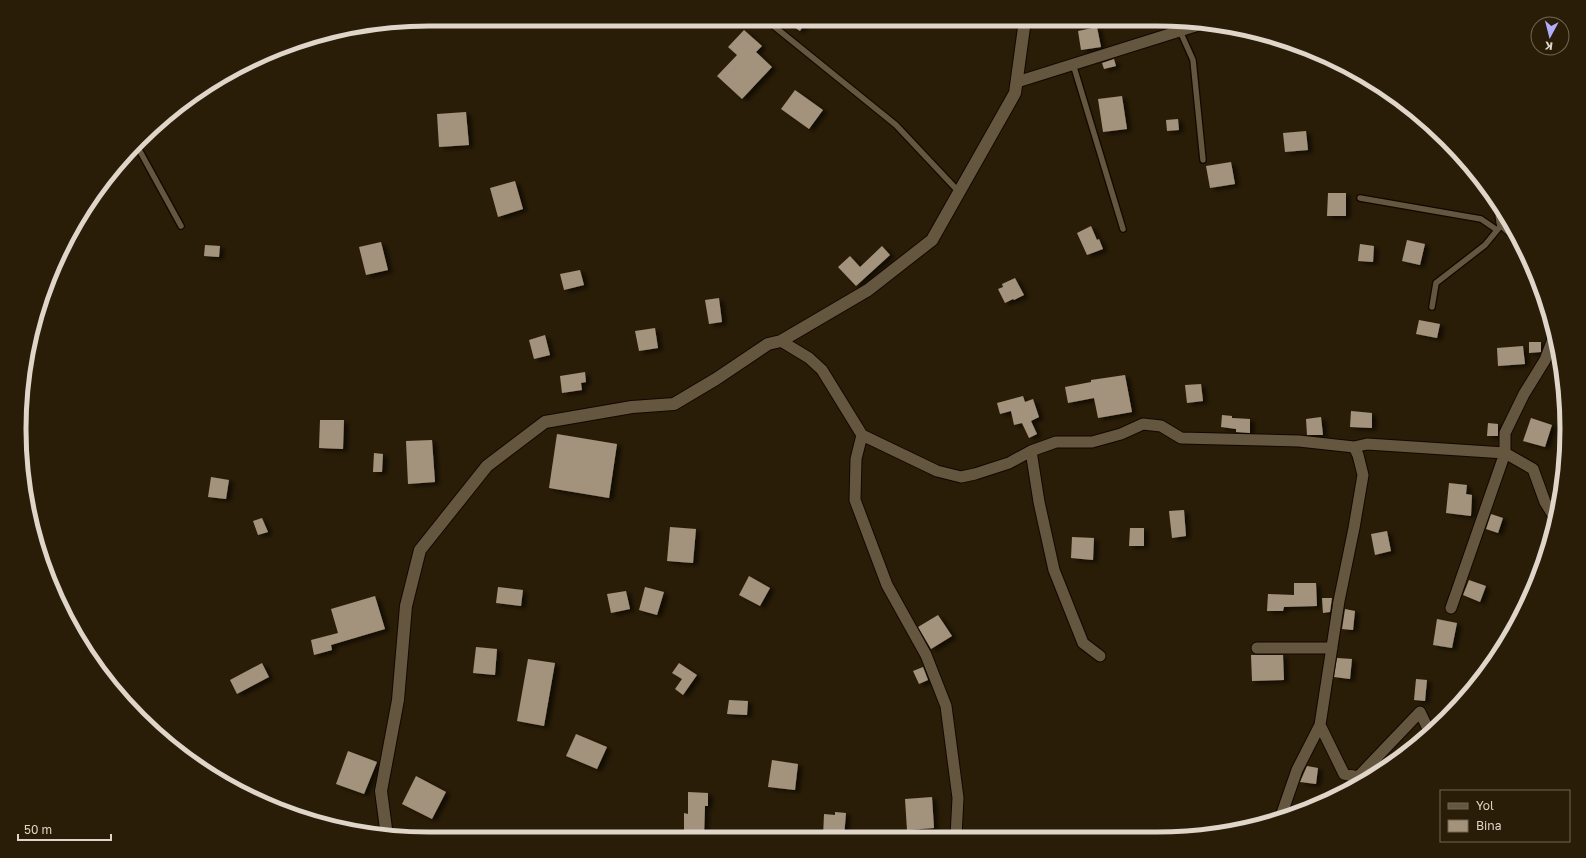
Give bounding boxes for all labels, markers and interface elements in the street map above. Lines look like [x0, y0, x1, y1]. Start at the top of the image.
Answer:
north arrow [1530, 16, 1570, 56]
text: K [1544, 39, 1553, 53]
legend [1440, 790, 1570, 842]
text: Yol [1476, 798, 1494, 813]
scale bar [18, 816, 111, 842]
text: Bina [1476, 818, 1501, 833]
text: 50 m [24, 822, 52, 837]

